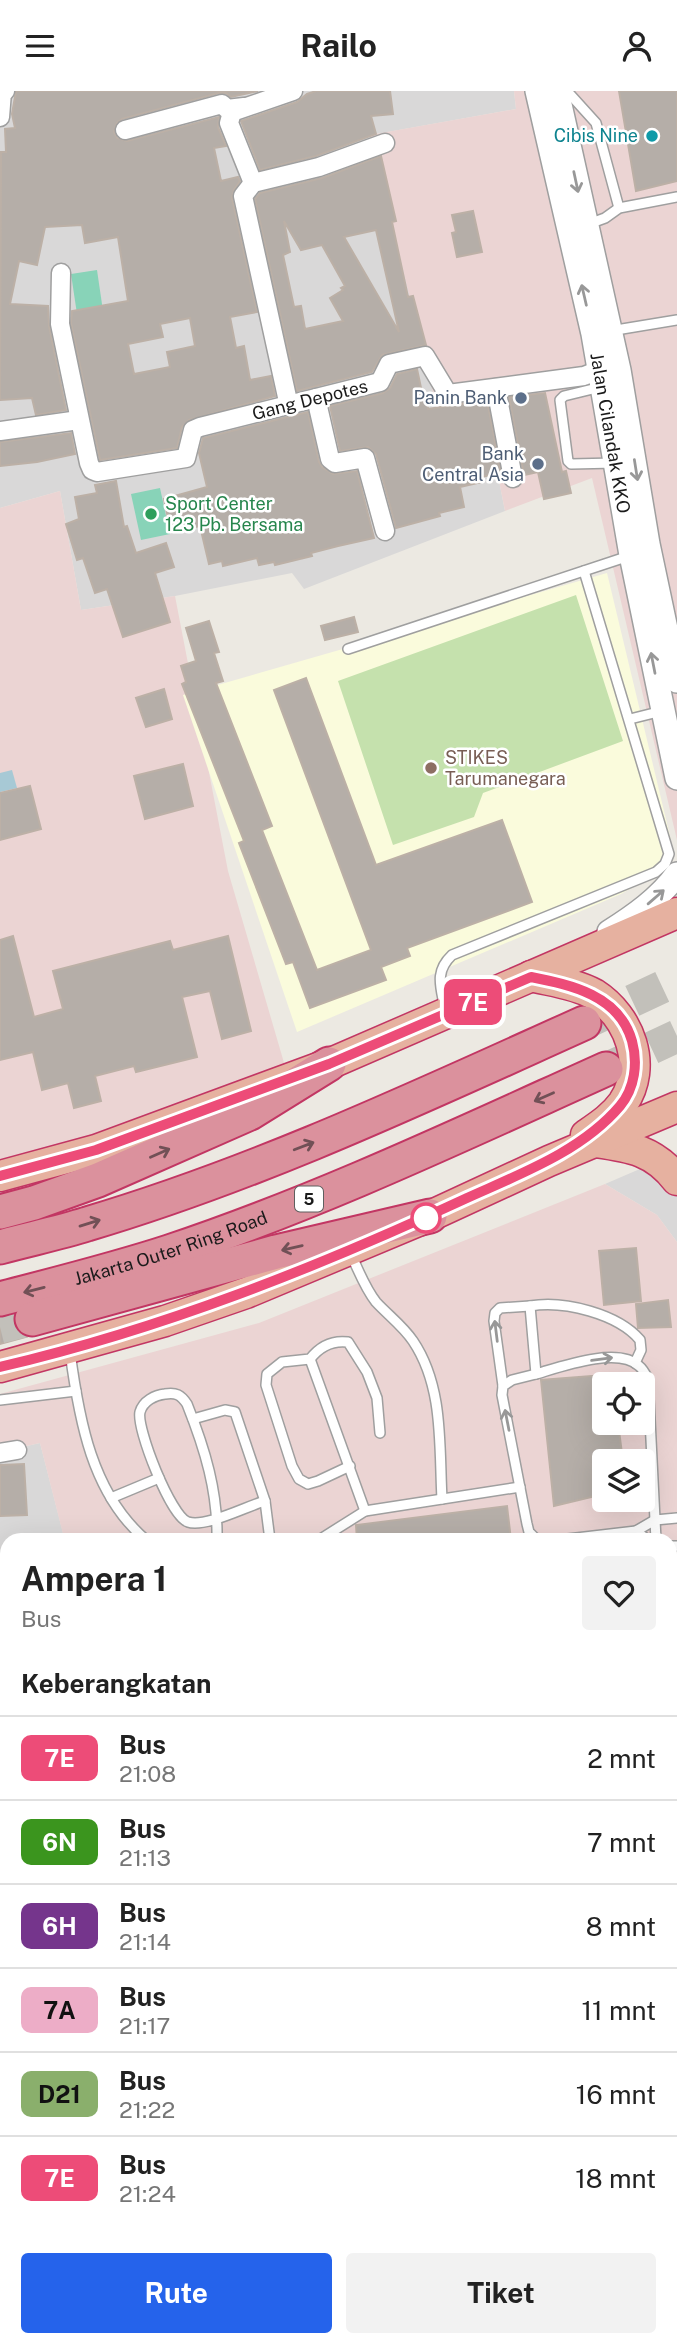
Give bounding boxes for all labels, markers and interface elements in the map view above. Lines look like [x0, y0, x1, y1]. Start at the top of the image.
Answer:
icon: menu [21, 27, 59, 65]
text: Railo [300, 27, 377, 64]
icon: person [618, 27, 656, 65]
place label: Cibis Nine [554, 125, 638, 146]
marker: Cibis Nine [644, 128, 660, 144]
one-way arrow [570, 170, 584, 193]
one-way arrow [576, 284, 590, 307]
street label: Jalan Cilandak KKO [586, 351, 635, 515]
street label: Gang Depotes [250, 375, 370, 424]
place label: Panin Bank [414, 387, 507, 408]
marker: Panin Bank [513, 390, 529, 406]
place label: Bank Central Asia [422, 443, 524, 485]
marker: Bank Central Asia [530, 456, 546, 472]
one-way arrow [630, 459, 643, 481]
place label: Sport Center 123 Pb. Bersama [165, 493, 303, 535]
marker: Sport Center 123 Pb. Bersama [143, 506, 159, 522]
one-way arrow [645, 652, 659, 675]
place label: STIKES Tarumanegara [445, 747, 566, 789]
marker: STIKES Tarumanegara [423, 760, 439, 776]
one-way arrow [647, 889, 665, 905]
line badge: 7E [442, 979, 504, 1025]
text: 7E [458, 988, 488, 1016]
one-way arrow [534, 1091, 555, 1104]
one-way arrow [292, 1139, 314, 1152]
one-way arrow [149, 1146, 170, 1159]
road number: 5 [295, 1187, 323, 1211]
unlabelled marker [411, 1203, 441, 1233]
street label: Jakarta Outer Ring Road [72, 1207, 270, 1289]
one-way arrow [78, 1216, 100, 1229]
one-way arrow [281, 1242, 304, 1255]
one-way arrow [23, 1284, 46, 1297]
one-way arrow [489, 1320, 502, 1343]
one-way arrow [590, 1352, 613, 1365]
map controls [592, 1372, 655, 1512]
button: locate [592, 1372, 655, 1435]
one-way arrow [500, 1409, 514, 1432]
button: layers [592, 1449, 655, 1512]
button: heart [582, 1556, 656, 1630]
text: Ampera 1 [21, 1560, 167, 1598]
text: Bus [21, 1605, 61, 1632]
text: Keberangkatan [21, 1668, 211, 1699]
text: Bus [119, 1729, 166, 1760]
text: 2 mnt [587, 1743, 656, 1774]
text: 7E [44, 1744, 75, 1772]
text: 21:08 [119, 1760, 176, 1787]
text: Bus [119, 1813, 166, 1844]
text: 7 mnt [587, 1827, 656, 1858]
text: 6N [42, 1828, 77, 1856]
text: 21:13 [119, 1844, 171, 1871]
text: Bus [119, 1897, 166, 1928]
text: 8 mnt [586, 1911, 656, 1942]
text: 6H [42, 1912, 77, 1940]
text: 21:14 [119, 1928, 171, 1955]
text: Bus [119, 1981, 166, 2012]
text: 11 mnt [581, 1995, 656, 2026]
text: 7A [43, 1996, 76, 2024]
text: 21:17 [119, 2012, 170, 2039]
text: Bus [119, 2065, 166, 2096]
text: 16 mnt [576, 2079, 656, 2110]
text: D21 [38, 2080, 81, 2108]
text: 21:22 [119, 2096, 175, 2123]
text: Bus [119, 2149, 166, 2180]
text: 18 mnt [575, 2163, 656, 2194]
text: 7E [44, 2164, 75, 2192]
text: 21:24 [119, 2180, 176, 2207]
button: Rute [21, 2253, 332, 2333]
button: Tiket [346, 2253, 656, 2333]

